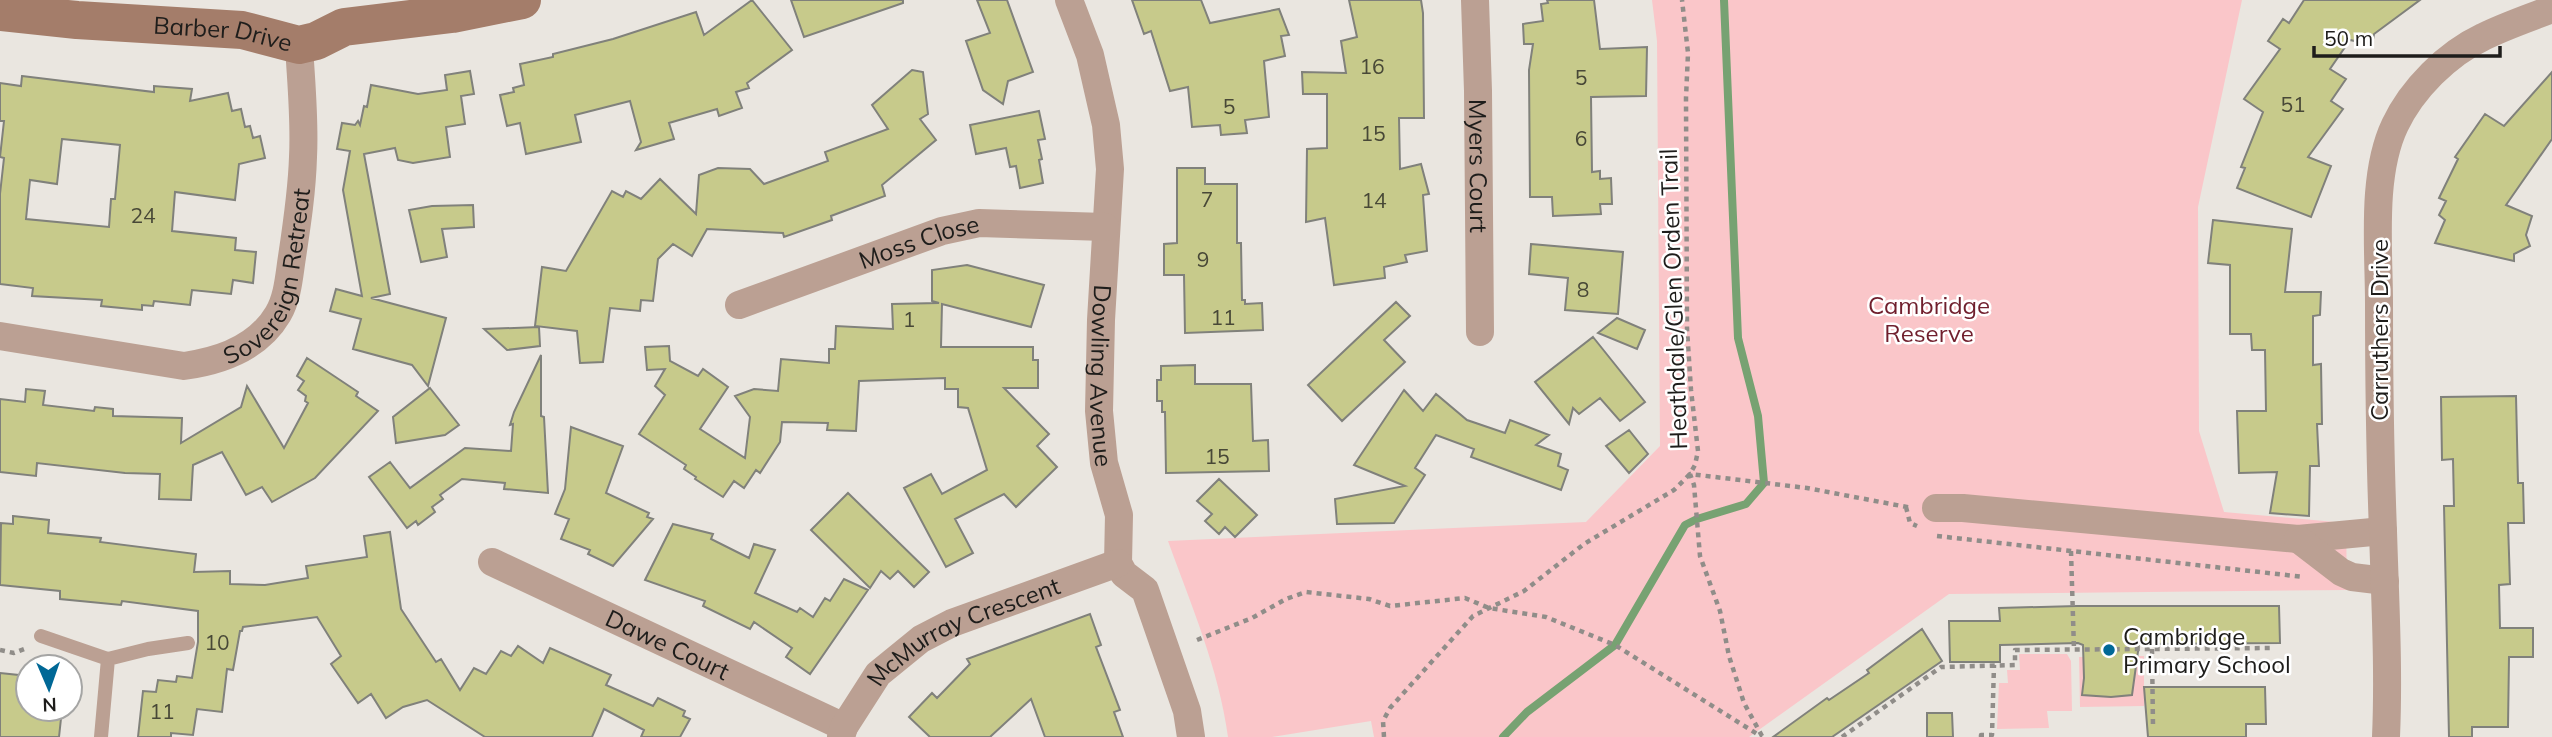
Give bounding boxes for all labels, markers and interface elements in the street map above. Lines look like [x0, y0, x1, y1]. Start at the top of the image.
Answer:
street label: Barber Drive [153, 10, 295, 58]
scale bar [2314, 14, 2500, 58]
text: 50 m [2324, 25, 2373, 51]
house number: 16 [1359, 53, 1385, 79]
house number: 5 [1575, 64, 1587, 90]
house number: 51 [2280, 91, 2306, 117]
house number: 5 [1223, 93, 1235, 119]
street label: Myers Court [1463, 99, 1494, 233]
house number: 15 [1360, 120, 1386, 146]
house number: 6 [1575, 125, 1587, 151]
street label: Heathdale/Glen Orden Trail [1653, 148, 1693, 450]
house number: 7 [1201, 186, 1213, 212]
street label: Sovereign Retreat [218, 187, 316, 371]
house number: 14 [1361, 187, 1387, 213]
house number: 24 [130, 202, 156, 228]
street label: Moss Close [854, 208, 982, 275]
street label: Carruthers Drive [2364, 239, 2394, 421]
house number: 9 [1197, 246, 1209, 272]
house number: 8 [1577, 276, 1589, 302]
street label: Dowling Avenue [1084, 284, 1119, 468]
park label: Cambridge Reserve [1868, 290, 1990, 348]
house number: 11 [1210, 304, 1236, 330]
house number: 1 [903, 306, 915, 332]
house number: 15 [1204, 443, 1230, 469]
street label: McMurray Crescent [860, 570, 1064, 691]
street label: Dawe Court [601, 603, 734, 686]
place label: Cambridge Primary School [2123, 621, 2291, 679]
house number: 10 [204, 629, 230, 655]
marker: Cambridge Primary School [2101, 642, 2117, 658]
north arrow [14, 653, 84, 723]
text: N [42, 693, 57, 717]
house number: 11 [149, 698, 175, 724]

